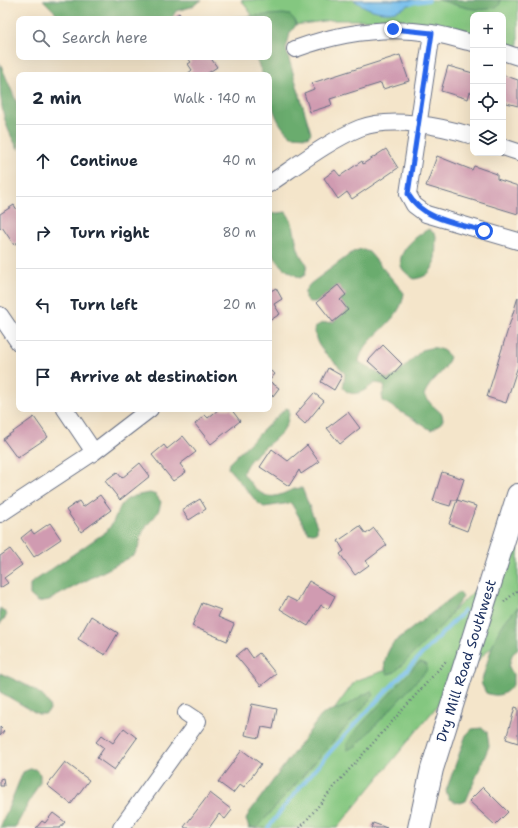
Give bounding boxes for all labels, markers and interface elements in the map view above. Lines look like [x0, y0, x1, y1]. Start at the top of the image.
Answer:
map controls [470, 12, 506, 156]
button: + [470, 12, 506, 48]
search box [16, 16, 272, 60]
route end [384, 20, 402, 38]
icon: search [30, 27, 52, 49]
text: Search here [62, 28, 148, 48]
button: − [470, 48, 506, 84]
button: locate [470, 84, 506, 120]
text: 2 min [32, 87, 82, 109]
text: Walk · 140 m [173, 90, 256, 107]
button: layers [470, 120, 506, 156]
icon: ahead [32, 150, 54, 172]
text: Continue [70, 151, 138, 171]
text: 40 m [222, 152, 256, 169]
icon: right [32, 222, 54, 244]
route start [475, 222, 493, 240]
text: Turn right [70, 223, 150, 243]
text: 80 m [222, 224, 256, 241]
icon: left [32, 294, 54, 316]
text: Turn left [70, 295, 138, 315]
text: 20 m [223, 296, 256, 313]
icon: arrive [32, 366, 54, 388]
text: Arrive at destination [70, 367, 238, 387]
street label: Dry Mill Road Southwest [432, 577, 500, 744]

